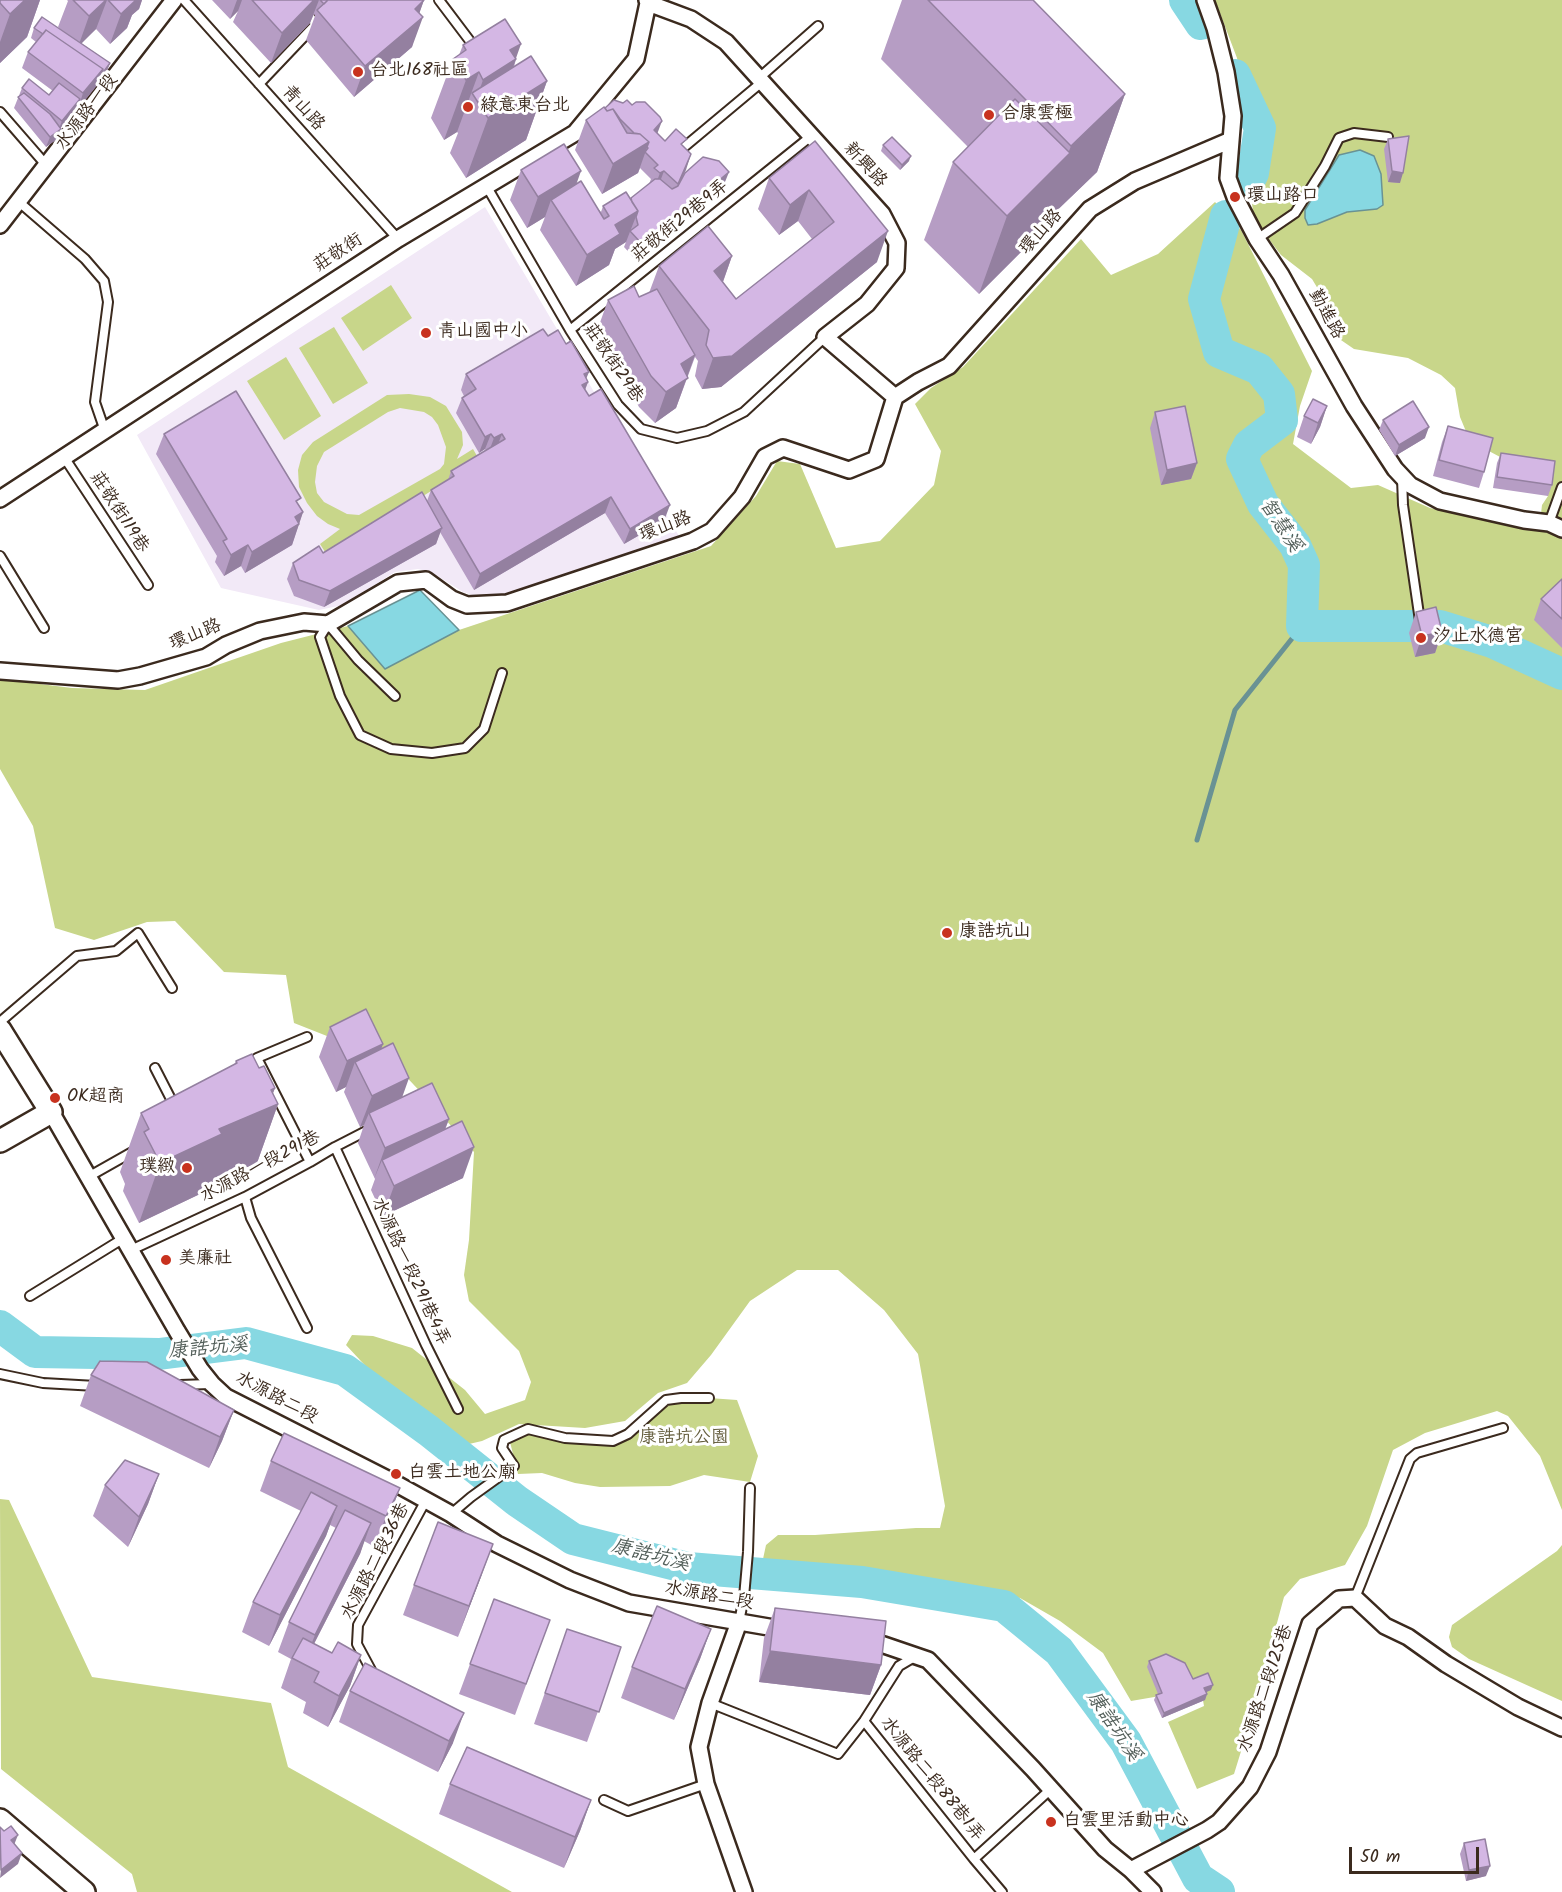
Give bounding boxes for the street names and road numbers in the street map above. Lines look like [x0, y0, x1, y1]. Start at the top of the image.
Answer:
street label: 水源路一段 [52, 71, 124, 155]
street label: 青山路 [276, 82, 328, 136]
street label: 新興路 [838, 139, 890, 193]
street label: 莊敬街29巷9弄 [628, 176, 734, 268]
street label: 環山路 [1016, 206, 1068, 260]
street label: 莊敬街 [310, 230, 368, 278]
street label: 勤進路 [1302, 286, 1348, 344]
street label: 莊敬街29巷 [578, 320, 646, 408]
street label: 莊敬街119巷 [84, 469, 152, 557]
street label: 環山路 [637, 508, 695, 548]
street label: 環山路 [167, 616, 225, 656]
street label: 水源路一段291巷 [197, 1127, 325, 1209]
street label: 水源路一段291巷4弄 [365, 1195, 453, 1349]
street label: 水源路二段 [231, 1368, 321, 1430]
street label: 水源路二段36巷 [338, 1500, 416, 1624]
street label: 水源路二段 [663, 1579, 755, 1615]
street label: 水源路二段125巷 [1235, 1622, 1299, 1756]
street label: 水源路二段88巷1弄 [874, 1714, 988, 1846]

